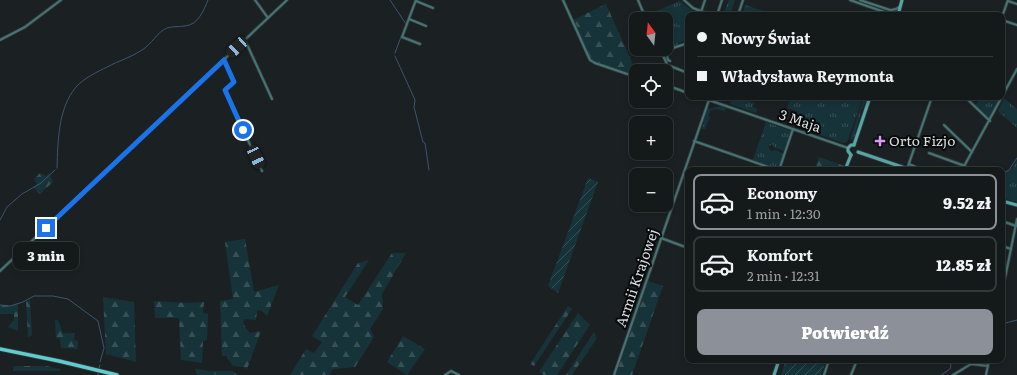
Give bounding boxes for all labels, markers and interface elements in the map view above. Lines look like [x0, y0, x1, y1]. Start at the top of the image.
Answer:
north arrow [629, 12, 673, 56]
map controls [629, 12, 673, 212]
text: Nowy Świat [721, 26, 811, 49]
car [224, 34, 250, 60]
button: locate [629, 64, 673, 108]
text: Władysława Reymonta [721, 64, 894, 87]
street label: 3 Maja [777, 104, 824, 137]
button: + [629, 116, 673, 160]
route start [234, 121, 252, 139]
place label: Orto Fizjo [889, 130, 955, 150]
marker: Orto Fizjo [874, 135, 886, 147]
car [245, 144, 267, 170]
button: − [629, 168, 673, 212]
text: Economy [747, 181, 817, 204]
icon: car [699, 184, 735, 220]
text: 9.52 zł [943, 191, 991, 214]
text: 1 min · 12:30 [747, 204, 821, 223]
route end [37, 219, 55, 237]
street label: Armii Krajowej [610, 226, 662, 329]
callout: 3 min [13, 242, 79, 270]
text: Komfort [747, 243, 813, 266]
text: 3 min [27, 246, 65, 265]
icon: car [699, 246, 735, 282]
text: 12.85 zł [936, 253, 991, 276]
text: 2 min · 12:31 [747, 266, 820, 285]
button: Potwierdź [697, 309, 993, 355]

